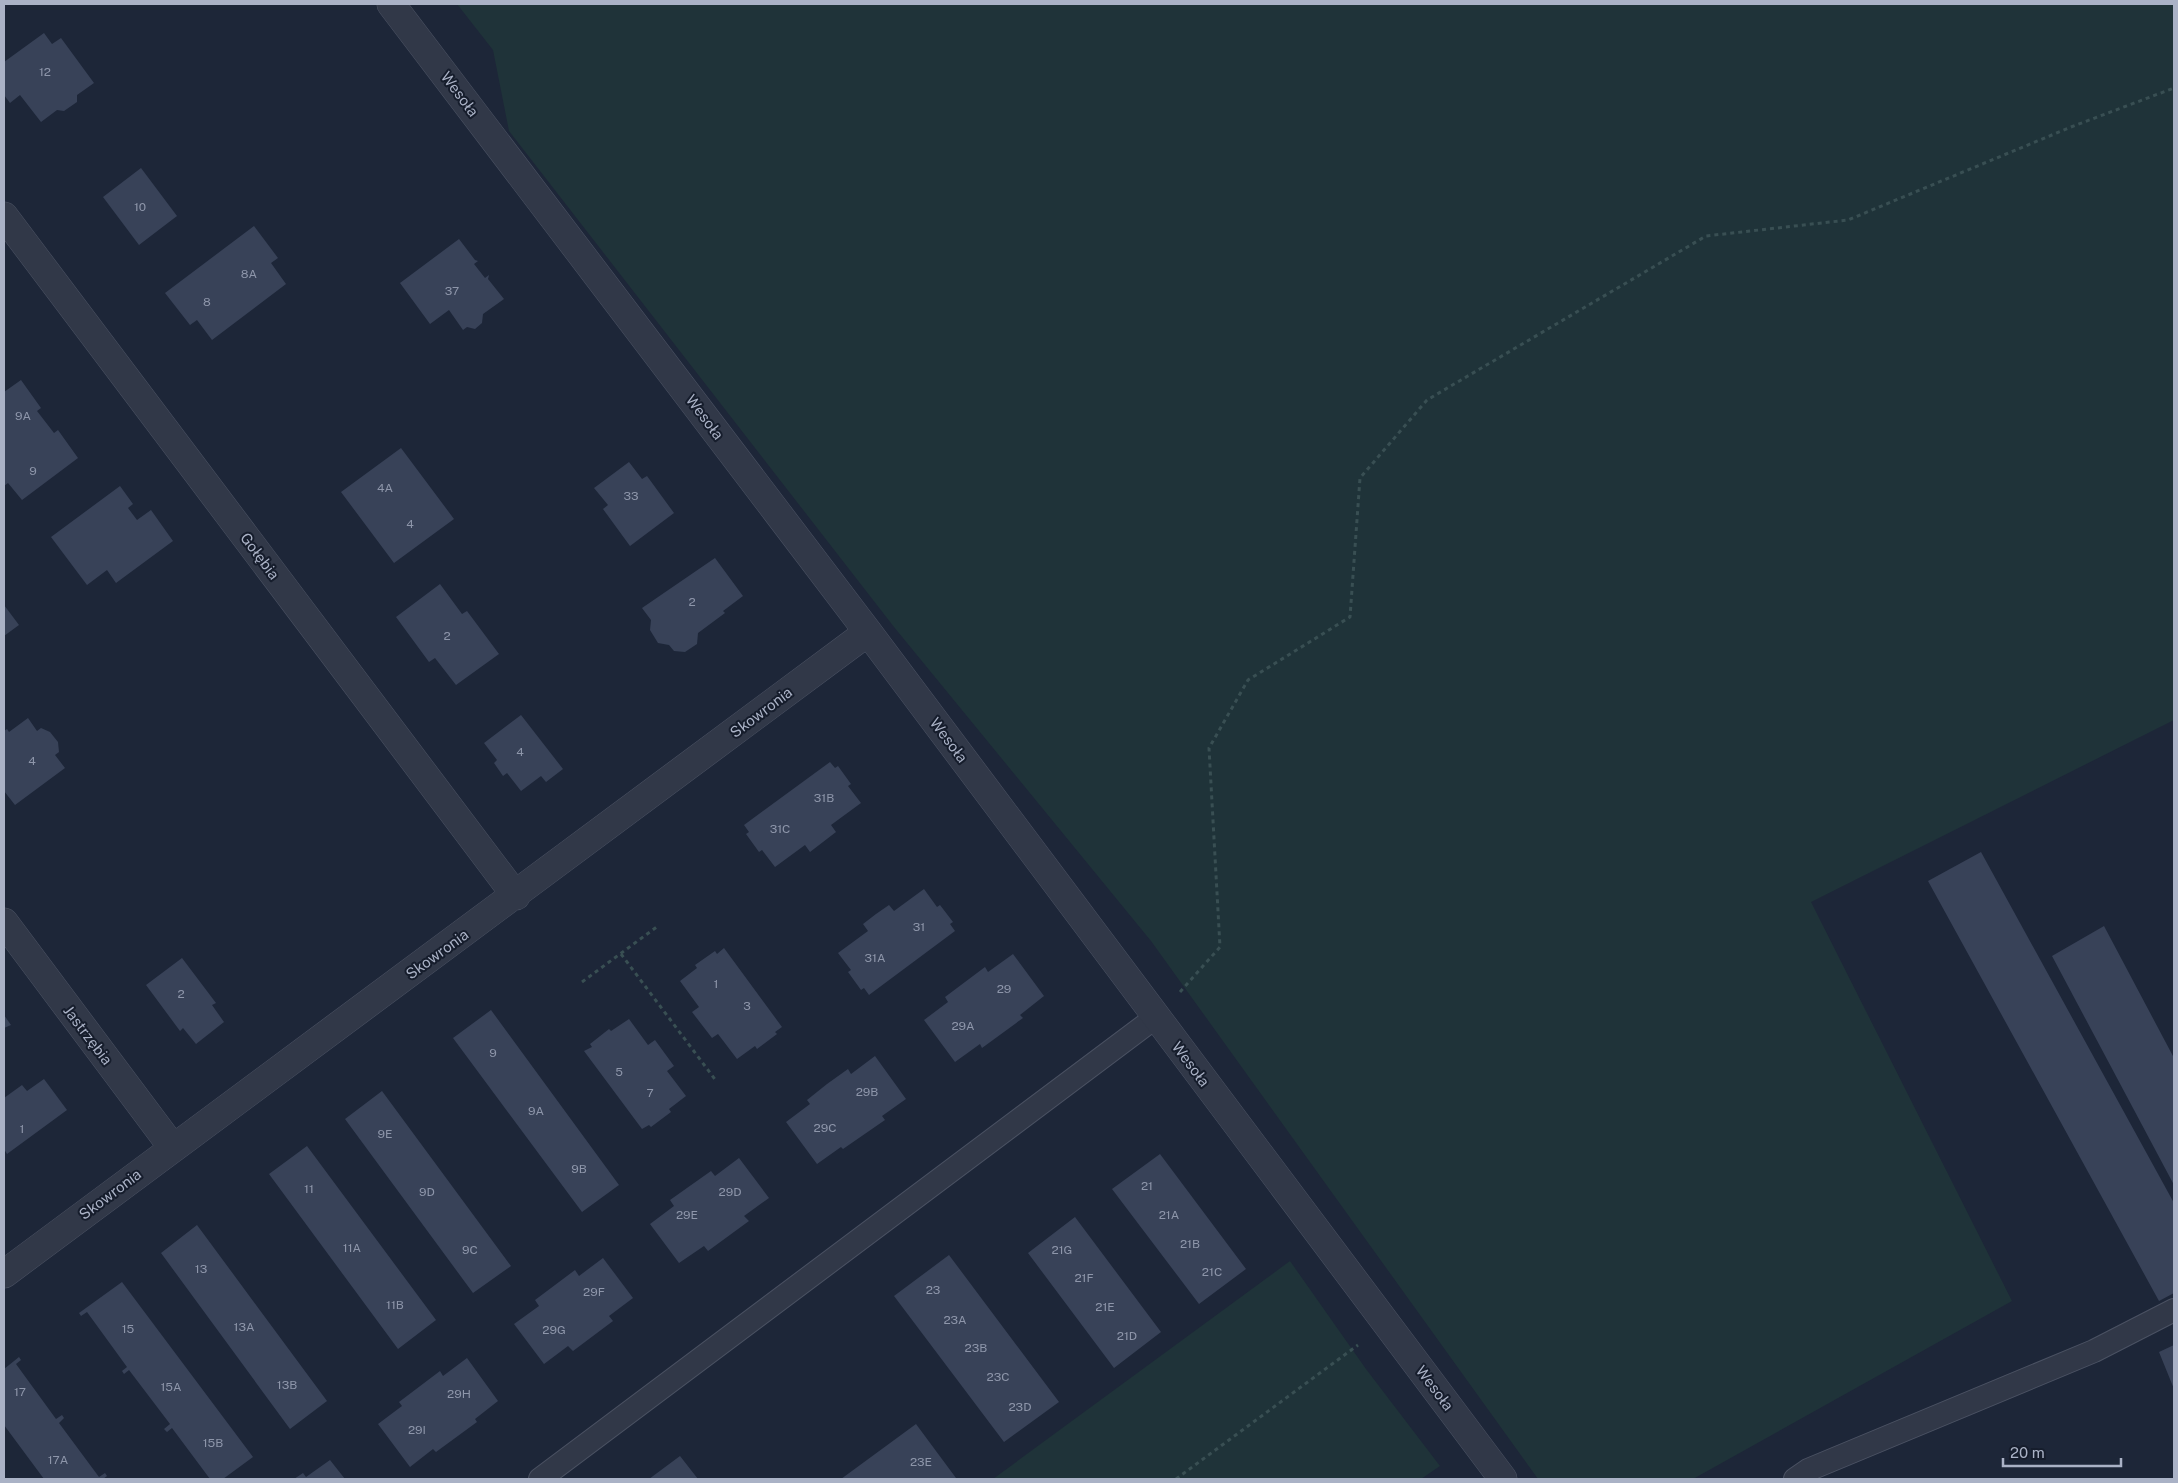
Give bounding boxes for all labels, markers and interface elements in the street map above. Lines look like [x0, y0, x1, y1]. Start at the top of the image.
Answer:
house number: 12 [39, 65, 51, 79]
street label: Wesoła [438, 68, 482, 120]
house number: 10 [134, 200, 146, 214]
house number: 8A [241, 267, 258, 281]
house number: 37 [445, 284, 459, 298]
house number: 8 [203, 295, 211, 309]
street label: Wesoła [683, 391, 727, 443]
house number: 9A [15, 409, 31, 423]
house number: 9 [29, 464, 37, 478]
house number: 4A [377, 481, 394, 495]
house number: 33 [623, 489, 639, 503]
house number: 4 [406, 517, 414, 531]
street label: Gołębia [237, 529, 283, 583]
house number: 2 [688, 595, 696, 609]
house number: 2 [443, 629, 451, 643]
street label: Skowronia [727, 683, 795, 741]
street label: Wesoła [927, 714, 971, 766]
house number: 4 [516, 745, 524, 759]
house number: 4 [28, 754, 36, 768]
house number: 31B [814, 791, 834, 805]
house number: 31C [770, 822, 790, 836]
house number: 31 [913, 920, 925, 934]
street label: Skowronia [402, 926, 472, 982]
house number: 31A [865, 951, 886, 965]
house number: 1 [714, 977, 718, 991]
house number: 29 [997, 982, 1011, 996]
house number: 2 [177, 987, 185, 1001]
house number: 3 [743, 999, 751, 1013]
street label: Jastrzębia [60, 1002, 116, 1068]
house number: 29A [951, 1019, 975, 1033]
street label: Wesoła [1169, 1038, 1213, 1090]
house number: 9 [489, 1046, 497, 1060]
house number: 5 [615, 1065, 623, 1079]
house number: 29B [856, 1085, 878, 1099]
house number: 7 [646, 1086, 654, 1100]
house number: 9A [528, 1104, 544, 1118]
house number: 29C [814, 1121, 836, 1135]
house number: 1 [20, 1122, 24, 1136]
house number: 9E [378, 1127, 392, 1141]
house number: 9B [571, 1162, 587, 1176]
street label: Skowronia [76, 1165, 144, 1223]
house number: 21 [1141, 1179, 1153, 1193]
house number: 11 [304, 1182, 314, 1196]
house number: 9D [419, 1185, 435, 1199]
house number: 29D [719, 1185, 741, 1199]
house number: 29E [676, 1208, 698, 1222]
house number: 21A [1159, 1208, 1180, 1222]
house number: 21B [1180, 1237, 1200, 1251]
house number: 11A [343, 1241, 362, 1255]
house number: 9C [462, 1243, 478, 1257]
house number: 21G [1052, 1243, 1072, 1257]
house number: 13 [195, 1262, 207, 1276]
house number: 21C [1202, 1265, 1222, 1279]
house number: 21F [1074, 1271, 1094, 1285]
house number: 23 [926, 1283, 940, 1297]
house number: 29F [583, 1285, 605, 1299]
house number: 11B [386, 1298, 404, 1312]
house number: 21E [1095, 1300, 1115, 1314]
house number: 23A [943, 1313, 967, 1327]
house number: 13A [234, 1320, 255, 1334]
house number: 15 [122, 1322, 135, 1336]
house number: 29G [542, 1323, 566, 1337]
house number: 21D [1117, 1329, 1137, 1343]
house number: 23B [965, 1341, 987, 1355]
street label: Wesoła [1413, 1362, 1457, 1414]
house number: 23C [987, 1370, 1009, 1384]
house number: 13B [277, 1378, 297, 1392]
house number: 15A [160, 1380, 182, 1394]
house number: 17 [14, 1385, 26, 1399]
house number: 29H [447, 1387, 471, 1401]
house number: 23D [1008, 1400, 1032, 1414]
house number: 29I [408, 1423, 426, 1437]
house number: 15B [203, 1436, 223, 1450]
scale bar [2003, 1436, 2120, 1468]
text: 20 m [2010, 1444, 2045, 1461]
house number: 17A [48, 1453, 69, 1467]
house number: 23E [910, 1455, 932, 1469]

